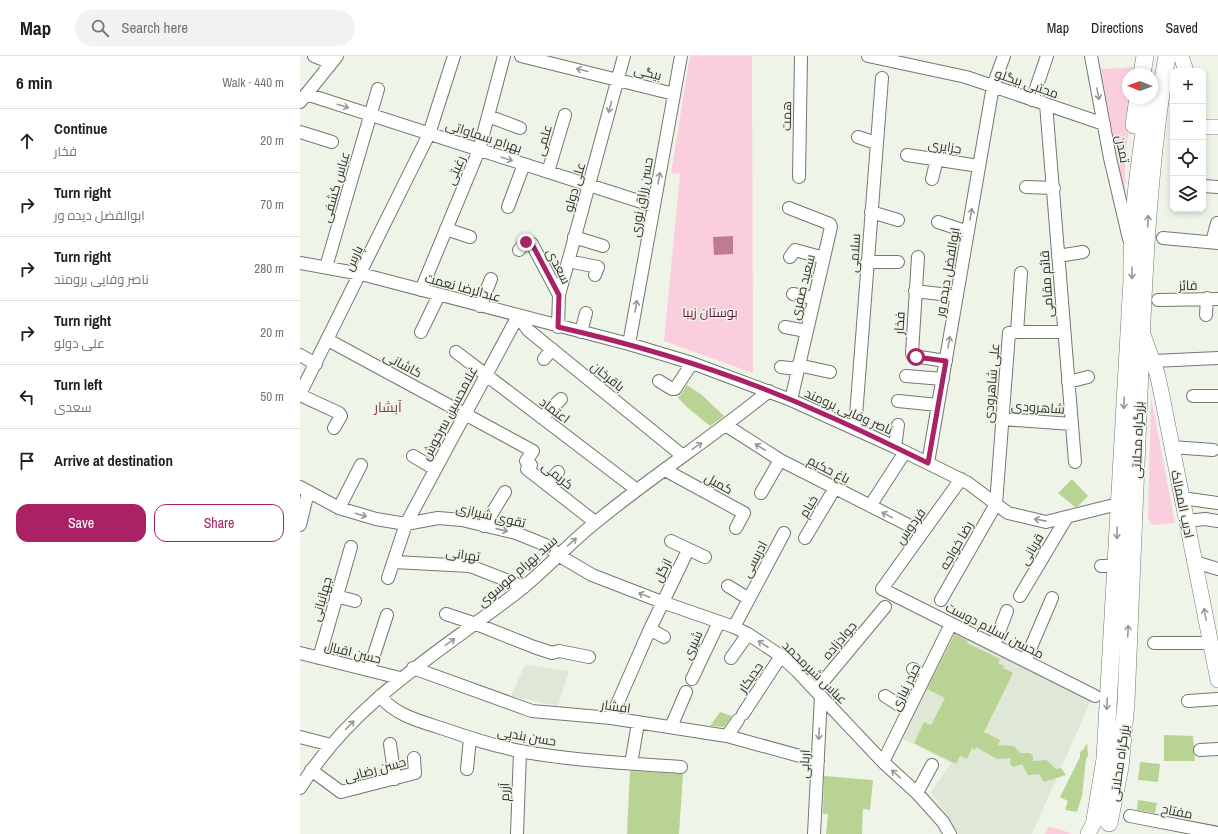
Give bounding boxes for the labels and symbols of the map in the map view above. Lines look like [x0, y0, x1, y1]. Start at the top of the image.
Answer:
street label: بیگی [632, 61, 664, 84]
street label: مجتبی بیگلو [993, 65, 1061, 102]
one-way arrow [575, 66, 588, 74]
north arrow [1122, 68, 1158, 104]
one-way arrow [1095, 87, 1103, 100]
one-way arrow [606, 100, 613, 113]
street label: همت [778, 101, 795, 131]
one-way arrow [336, 103, 349, 110]
street label: بهرام سماواتی [443, 116, 524, 158]
street label: علمی [531, 122, 556, 158]
street label: تمدن [1112, 134, 1134, 165]
street label: جزایری [927, 135, 963, 158]
street label: عباس کشفی [317, 150, 354, 225]
street label: رغبتی [442, 153, 469, 187]
one-way arrow [500, 155, 512, 163]
street label: حسن رزاق نوری [626, 156, 657, 238]
street label: علی دولو [560, 160, 589, 214]
one-way arrow [655, 171, 663, 184]
one-way arrow [967, 208, 975, 221]
one-way arrow [1144, 215, 1152, 228]
street label: ابوالفضل دیده ور [931, 226, 964, 319]
route end [517, 233, 535, 251]
street label: سلامی [845, 233, 864, 273]
street label: پارس [340, 242, 368, 274]
street label: سعدی [542, 246, 575, 287]
street label: قائم مقامی [1036, 250, 1058, 318]
street label: سعید صفری [786, 252, 819, 322]
one-way arrow [1128, 266, 1136, 279]
street label: عبدالرضا نعمت [423, 269, 503, 306]
street label: فائز [1177, 277, 1198, 294]
one-way arrow [632, 299, 640, 312]
park label: بوستان زیبا [682, 304, 738, 321]
street label: فخار [890, 311, 909, 336]
one-way arrow [945, 336, 953, 349]
street label: علی شاهرودی [980, 342, 1003, 424]
street label: کاشانی [380, 347, 425, 382]
route start [907, 348, 925, 366]
street label: باقرخان [587, 358, 628, 395]
street label: غلامحسین سرخوش [417, 363, 481, 463]
street label: ناصر وفایی برومند [802, 384, 896, 438]
street label: اعتماد [536, 393, 573, 427]
one-way arrow [1121, 396, 1128, 409]
street label: شاهرودی [1011, 397, 1065, 418]
district label: آبشار [373, 398, 402, 416]
street label: بزرگراه محلاتی [1128, 401, 1147, 479]
one-way arrow [692, 442, 703, 450]
one-way arrow [755, 443, 766, 451]
street label: باغ حکیم [804, 452, 853, 488]
street label: کریمی [538, 458, 577, 493]
street label: ادیب الممالک [1167, 468, 1198, 540]
street label: کمیل [702, 469, 736, 498]
street label: خیام [795, 492, 823, 521]
street label: تقوی شیرازی [454, 499, 528, 532]
street label: فردوس [892, 505, 929, 548]
one-way arrow [354, 511, 367, 519]
one-way arrow [881, 511, 893, 518]
one-way arrow [1034, 516, 1047, 524]
street label: رضا خواجه [936, 518, 977, 573]
one-way arrow [1114, 526, 1121, 539]
one-way arrow [495, 527, 508, 534]
street label: قربانی [1016, 530, 1047, 568]
street label: سید بهرام موسوی [474, 532, 562, 612]
one-way arrow [567, 538, 577, 547]
street label: ادریسی [738, 538, 771, 581]
street label: تهرانی [445, 544, 482, 565]
street label: ازگل [649, 555, 676, 585]
street label: جهانبانی [307, 575, 336, 623]
one-way arrow [638, 591, 650, 598]
street label: محسن اسلام دوست [942, 598, 1047, 663]
one-way arrow [1201, 608, 1209, 621]
street label: جوادزاده [818, 618, 860, 663]
one-way arrow [1125, 625, 1132, 638]
street label: شیری [678, 628, 707, 662]
street label: حسن اقبال [323, 637, 383, 668]
street label: عباس شیرمحمد [778, 637, 851, 708]
one-way arrow [445, 638, 456, 646]
one-way arrow [758, 640, 769, 648]
street label: جدیکار [733, 659, 767, 697]
street label: حیدر نیازی [887, 661, 924, 714]
street label: افشار [599, 696, 632, 717]
one-way arrow [1104, 697, 1111, 710]
one-way arrow [346, 720, 355, 730]
street label: حسن بندپی [496, 723, 558, 751]
street label: بزرگراه محلاتی [1106, 724, 1133, 803]
one-way arrow [815, 727, 823, 740]
street label: اربابی [795, 749, 814, 779]
street label: حسن رضایی [342, 753, 408, 786]
one-way arrow [891, 769, 901, 778]
street label: آزرم [496, 782, 514, 802]
street label: مفتاح [1160, 800, 1194, 823]

